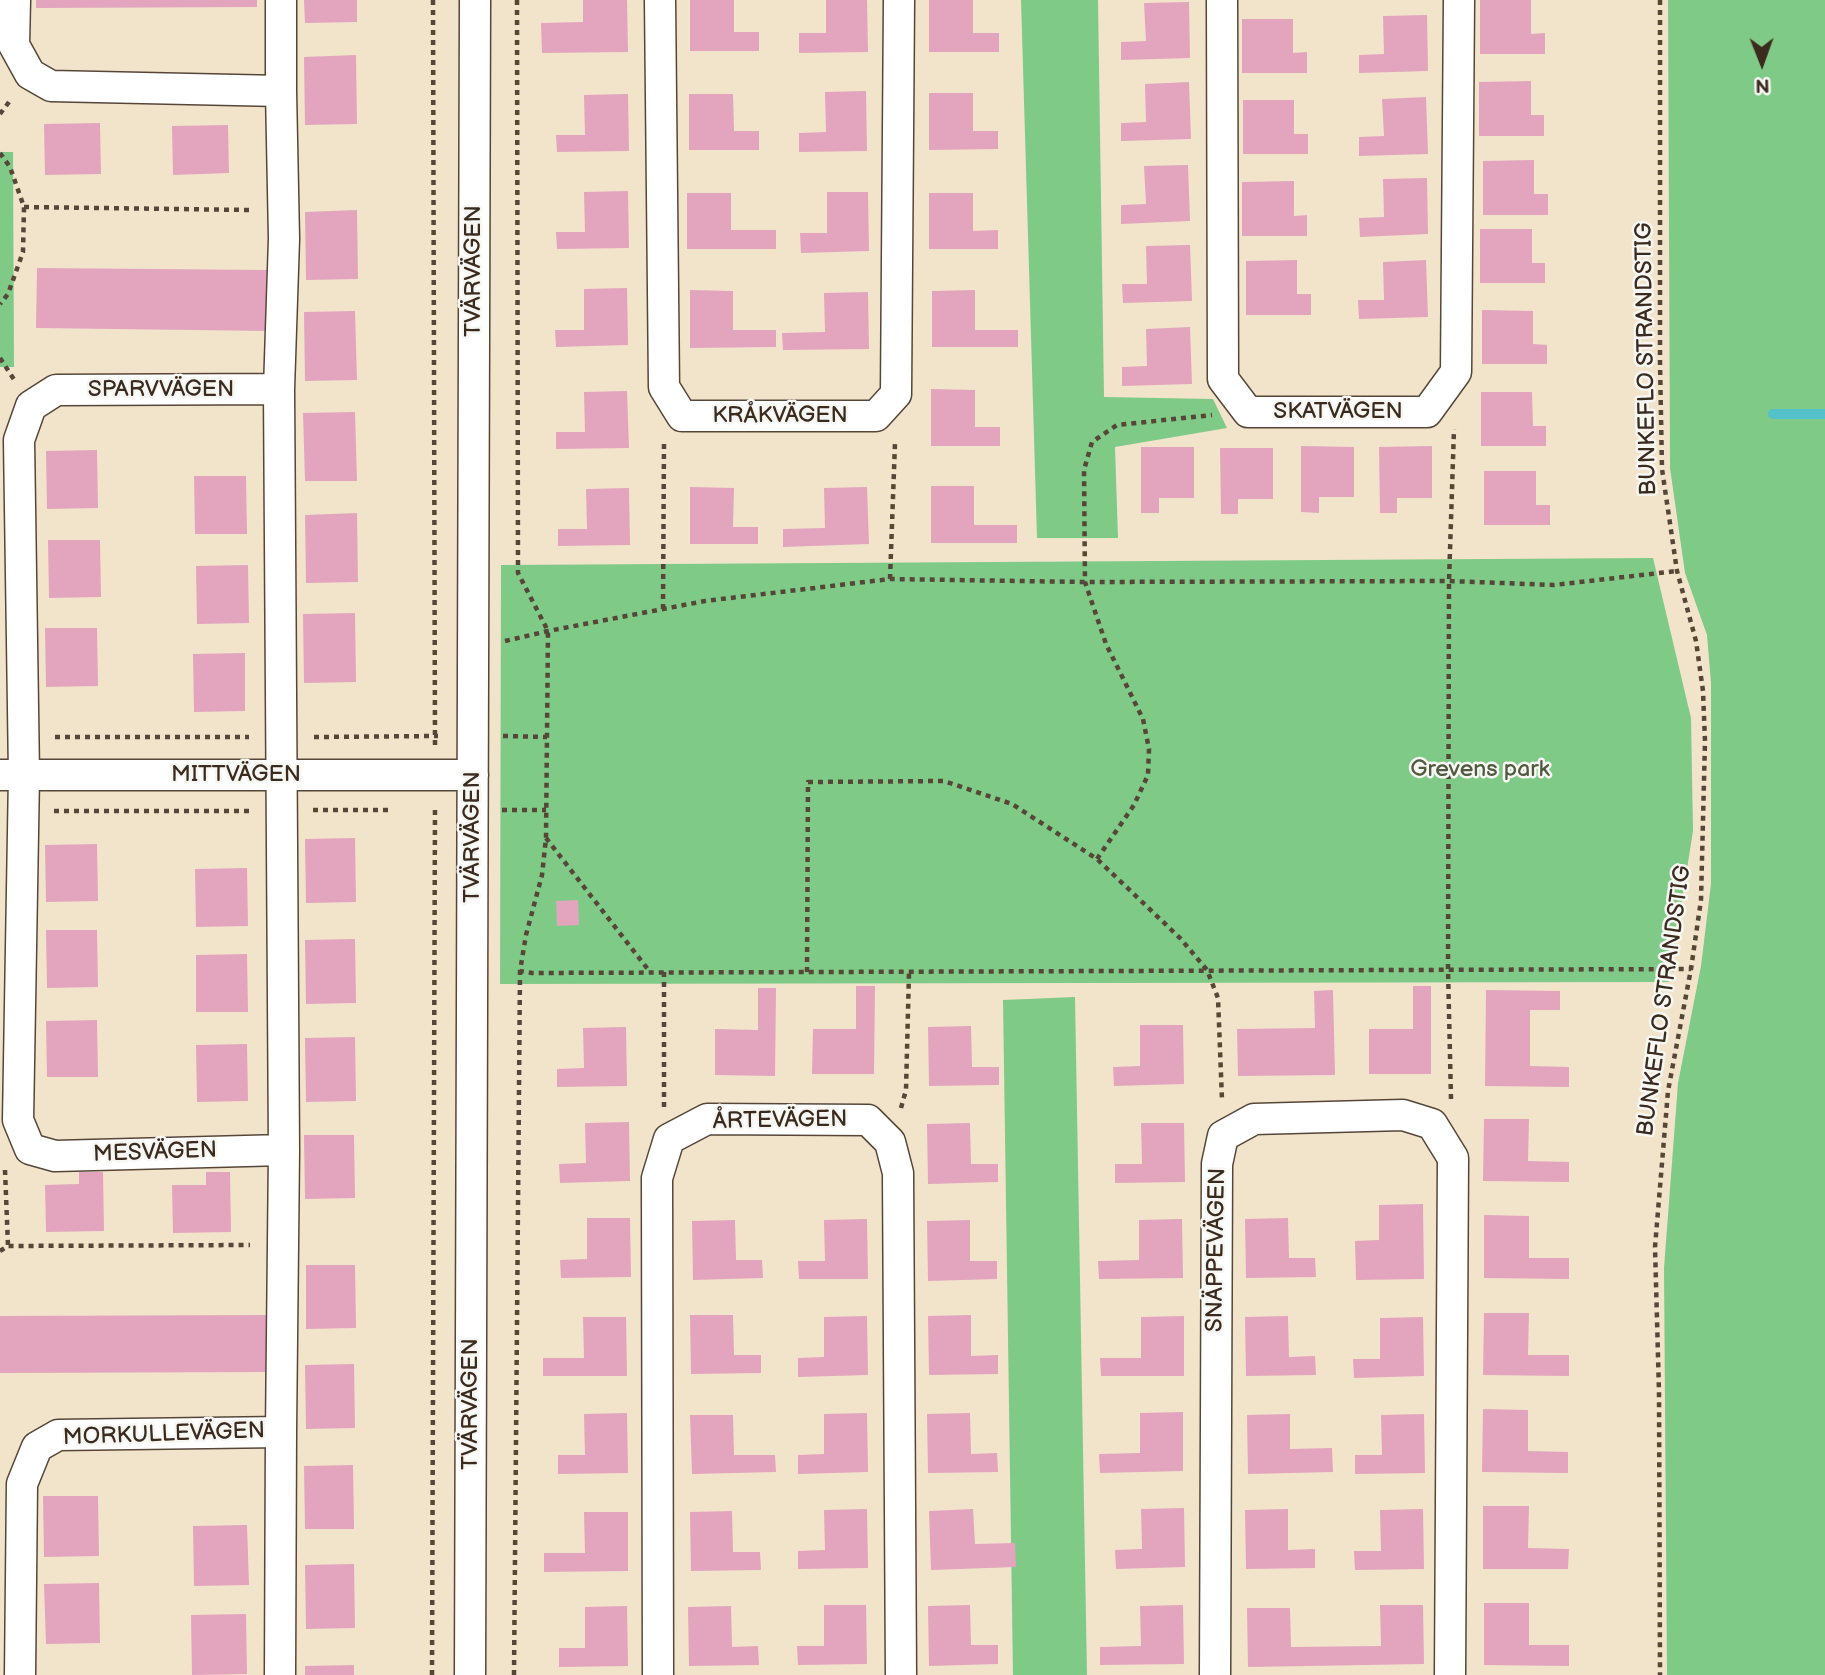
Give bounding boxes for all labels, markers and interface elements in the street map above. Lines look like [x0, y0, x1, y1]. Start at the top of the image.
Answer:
north arrow [1727, 28, 1797, 98]
text: N [1755, 73, 1770, 96]
street label: TVÄRVÄGEN [460, 205, 488, 337]
street label: BUNKEFLO STRANDSTIG [1631, 222, 1663, 496]
street label: SPARVVÄGEN [88, 376, 234, 404]
street label: SKATVÄGEN [1273, 398, 1403, 426]
street label: KRÅKVÄGEN [712, 402, 848, 430]
park label: Grevens park [1410, 756, 1550, 784]
street label: MITTVÄGEN [171, 761, 301, 789]
street label: TVÄRVÄGEN [459, 771, 487, 903]
street label: BUNKEFLO STRANDSTIG [1632, 864, 1698, 1138]
street label: ÅRTEVÄGEN [712, 1106, 848, 1136]
street label: MESVÄGEN [92, 1137, 218, 1169]
street label: SNÄPPEVÄGEN [1202, 1168, 1232, 1332]
street label: TVÄRVÄGEN [457, 1338, 485, 1470]
street label: MORKULLEVÄGEN [62, 1418, 266, 1452]

